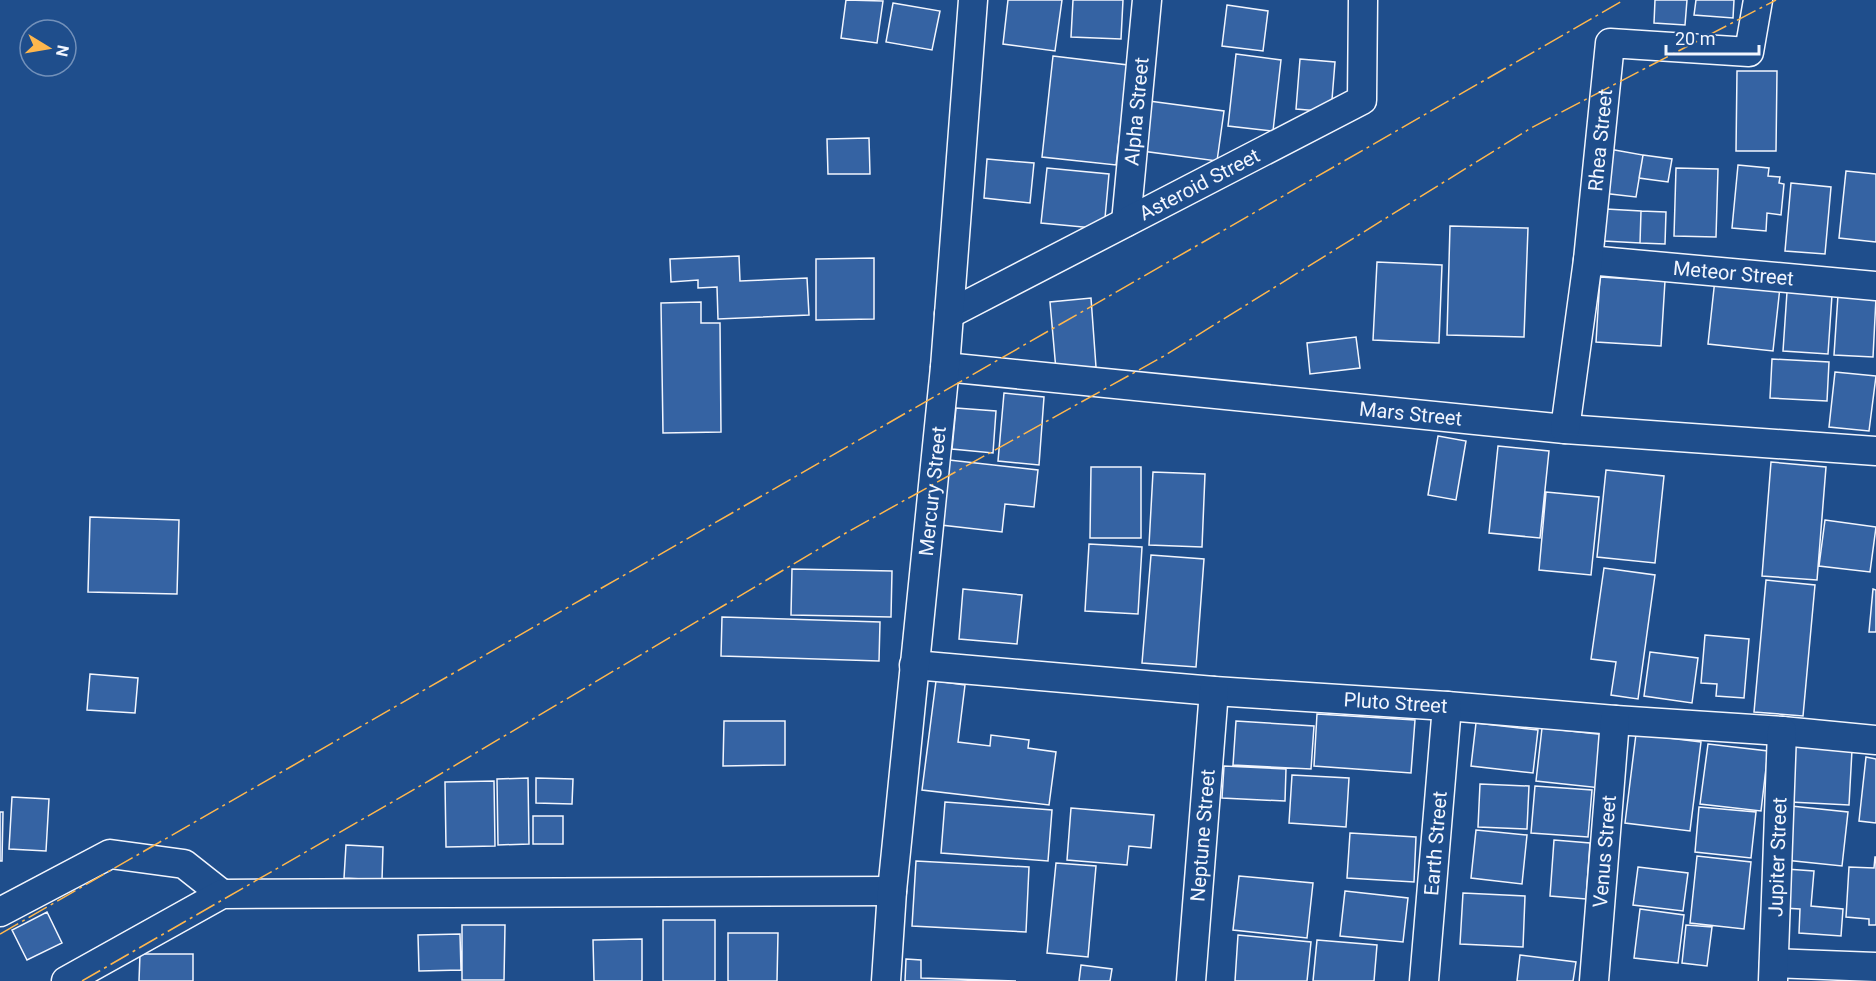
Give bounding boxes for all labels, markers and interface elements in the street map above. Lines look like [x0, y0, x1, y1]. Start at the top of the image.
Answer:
north arrow [18, 18, 78, 78]
scale bar [1666, 18, 1759, 56]
text: 20 m [1675, 28, 1715, 49]
text: N [52, 43, 73, 58]
street label: Alpha Street [1119, 56, 1154, 167]
street label: Rhea Street [1583, 88, 1617, 192]
street label: Asteroid Street [1135, 143, 1264, 225]
street label: Meteor Street [1672, 256, 1795, 291]
street label: Mars Street [1358, 396, 1463, 431]
street label: Mercury Street [914, 425, 951, 557]
street label: Pluto Street [1343, 687, 1448, 718]
street label: Neptune Street [1185, 768, 1220, 903]
street label: Earth Street [1419, 790, 1452, 897]
street label: Venus Street [1588, 794, 1621, 909]
street label: Jupiter Street [1763, 797, 1792, 917]

